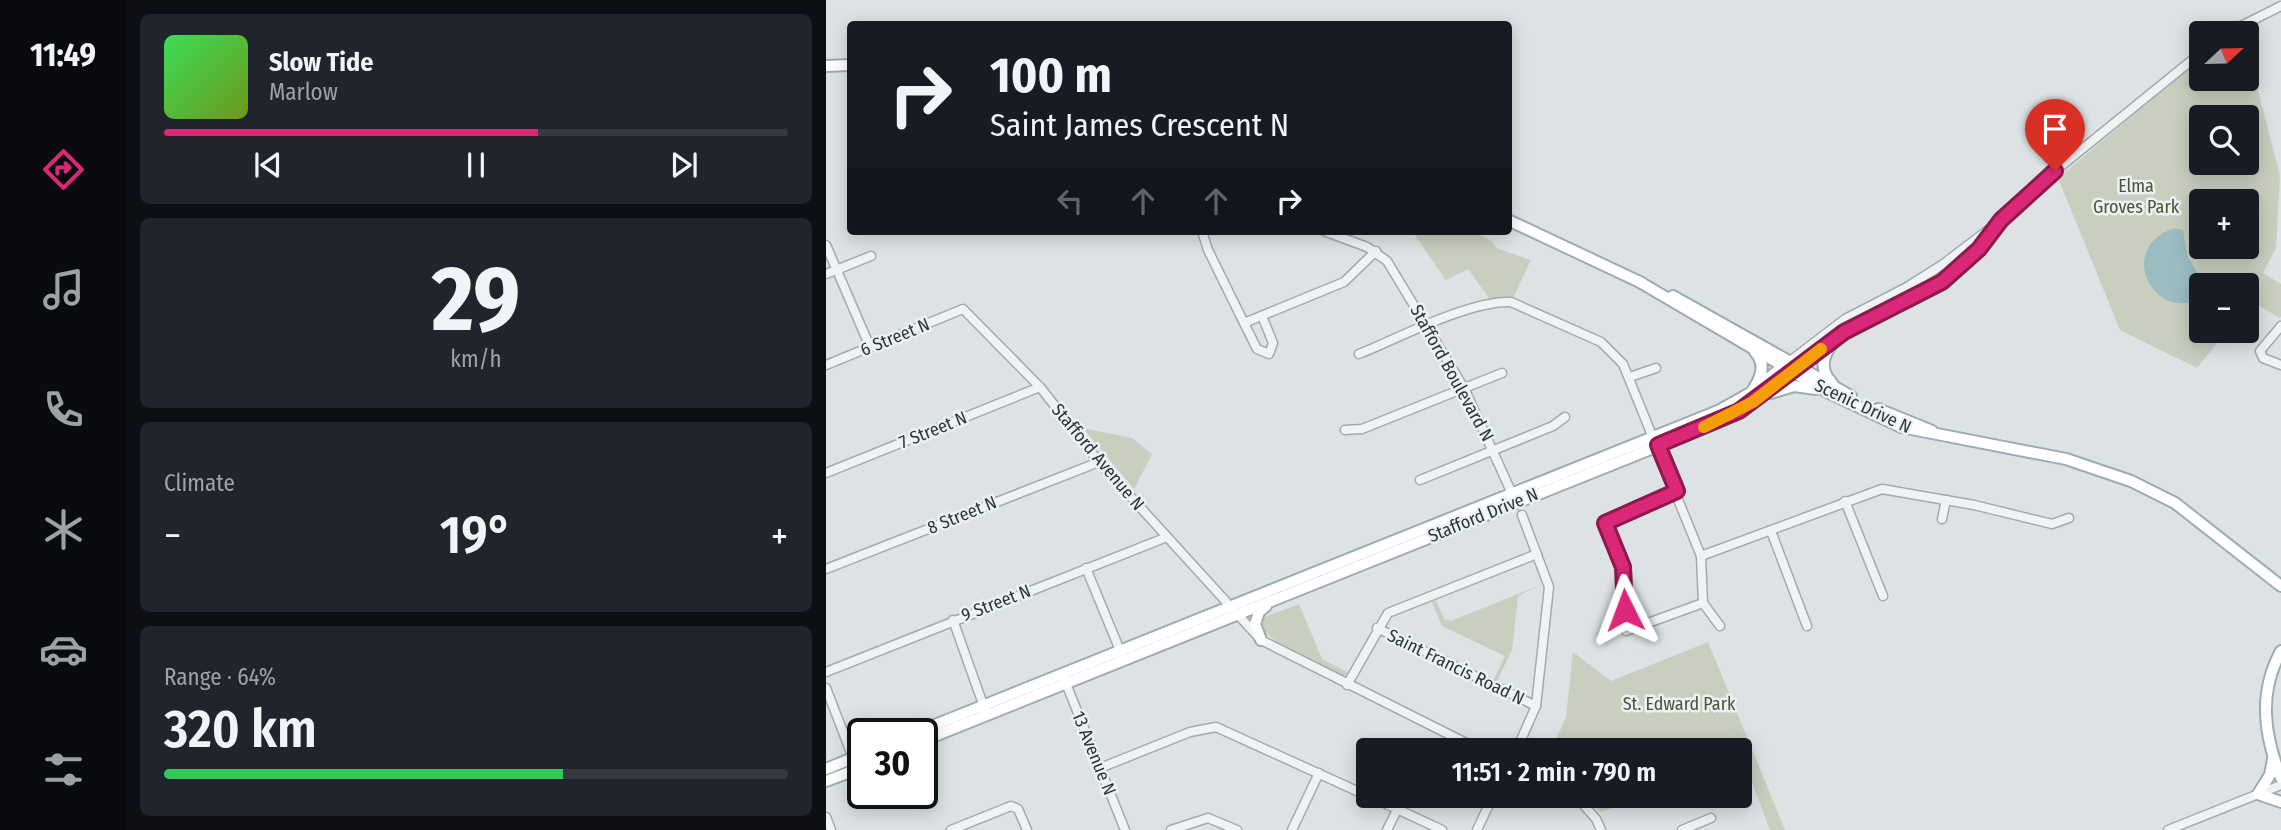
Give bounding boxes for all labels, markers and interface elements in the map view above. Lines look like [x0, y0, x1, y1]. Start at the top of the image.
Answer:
north arrow [2189, 21, 2259, 91]
map controls [2189, 21, 2259, 343]
text: 11:49 [30, 36, 96, 74]
text: 100 m [990, 46, 1112, 105]
text: Slow Tide [269, 47, 373, 78]
icon: right [875, 49, 966, 140]
text: Marlow [269, 78, 338, 106]
pin [2025, 99, 2085, 171]
button: search [2189, 105, 2259, 175]
text: Saint James Crescent N [990, 106, 1289, 144]
icon: arrive [2036, 110, 2074, 148]
icon: directions [39, 145, 88, 194]
icon: previous [249, 146, 287, 184]
icon: pause [457, 146, 495, 184]
icon: next [665, 146, 703, 184]
park label: Elma Groves Park [2093, 175, 2180, 218]
icon: left [1051, 182, 1089, 220]
icon: ahead [1124, 182, 1162, 220]
icon: ahead [1197, 182, 1235, 220]
icon: right [1270, 182, 1308, 220]
button: + [2189, 189, 2259, 259]
text: 29 [432, 245, 520, 354]
icon: music [39, 265, 88, 314]
button: − [2189, 273, 2259, 343]
street label: Stafford Boulevard N [1405, 301, 1499, 445]
street label: 6 Street N [857, 313, 933, 361]
text: km/h [450, 345, 502, 373]
street label: Scenic Drive N [1811, 374, 1915, 438]
icon: phone [39, 385, 88, 434]
street label: Stafford Avenue N [1047, 399, 1149, 515]
street label: 7 Street N [896, 407, 970, 453]
text: Climate [164, 469, 235, 497]
street label: Stafford Drive N [1425, 483, 1541, 547]
street label: 8 Street N [924, 491, 1000, 539]
text: 19° [440, 504, 512, 567]
icon: climate [39, 505, 88, 554]
text: − [164, 513, 181, 559]
text: + [771, 513, 788, 559]
position arrow [1588, 573, 1662, 647]
street label: 9 Street N [958, 580, 1034, 626]
street label: Saint Francis Road N [1384, 624, 1528, 710]
icon: car [39, 625, 88, 674]
text: Range · 64% [164, 663, 276, 691]
park label: St. Edward Park [1623, 693, 1736, 715]
text: 320 km [164, 698, 317, 761]
street label: 13 Avenue N [1067, 708, 1121, 798]
speed limit sign: 30 [847, 718, 938, 809]
icon: filters [39, 745, 88, 794]
text: 11:51 · 2 min · 790 m [1452, 757, 1656, 788]

